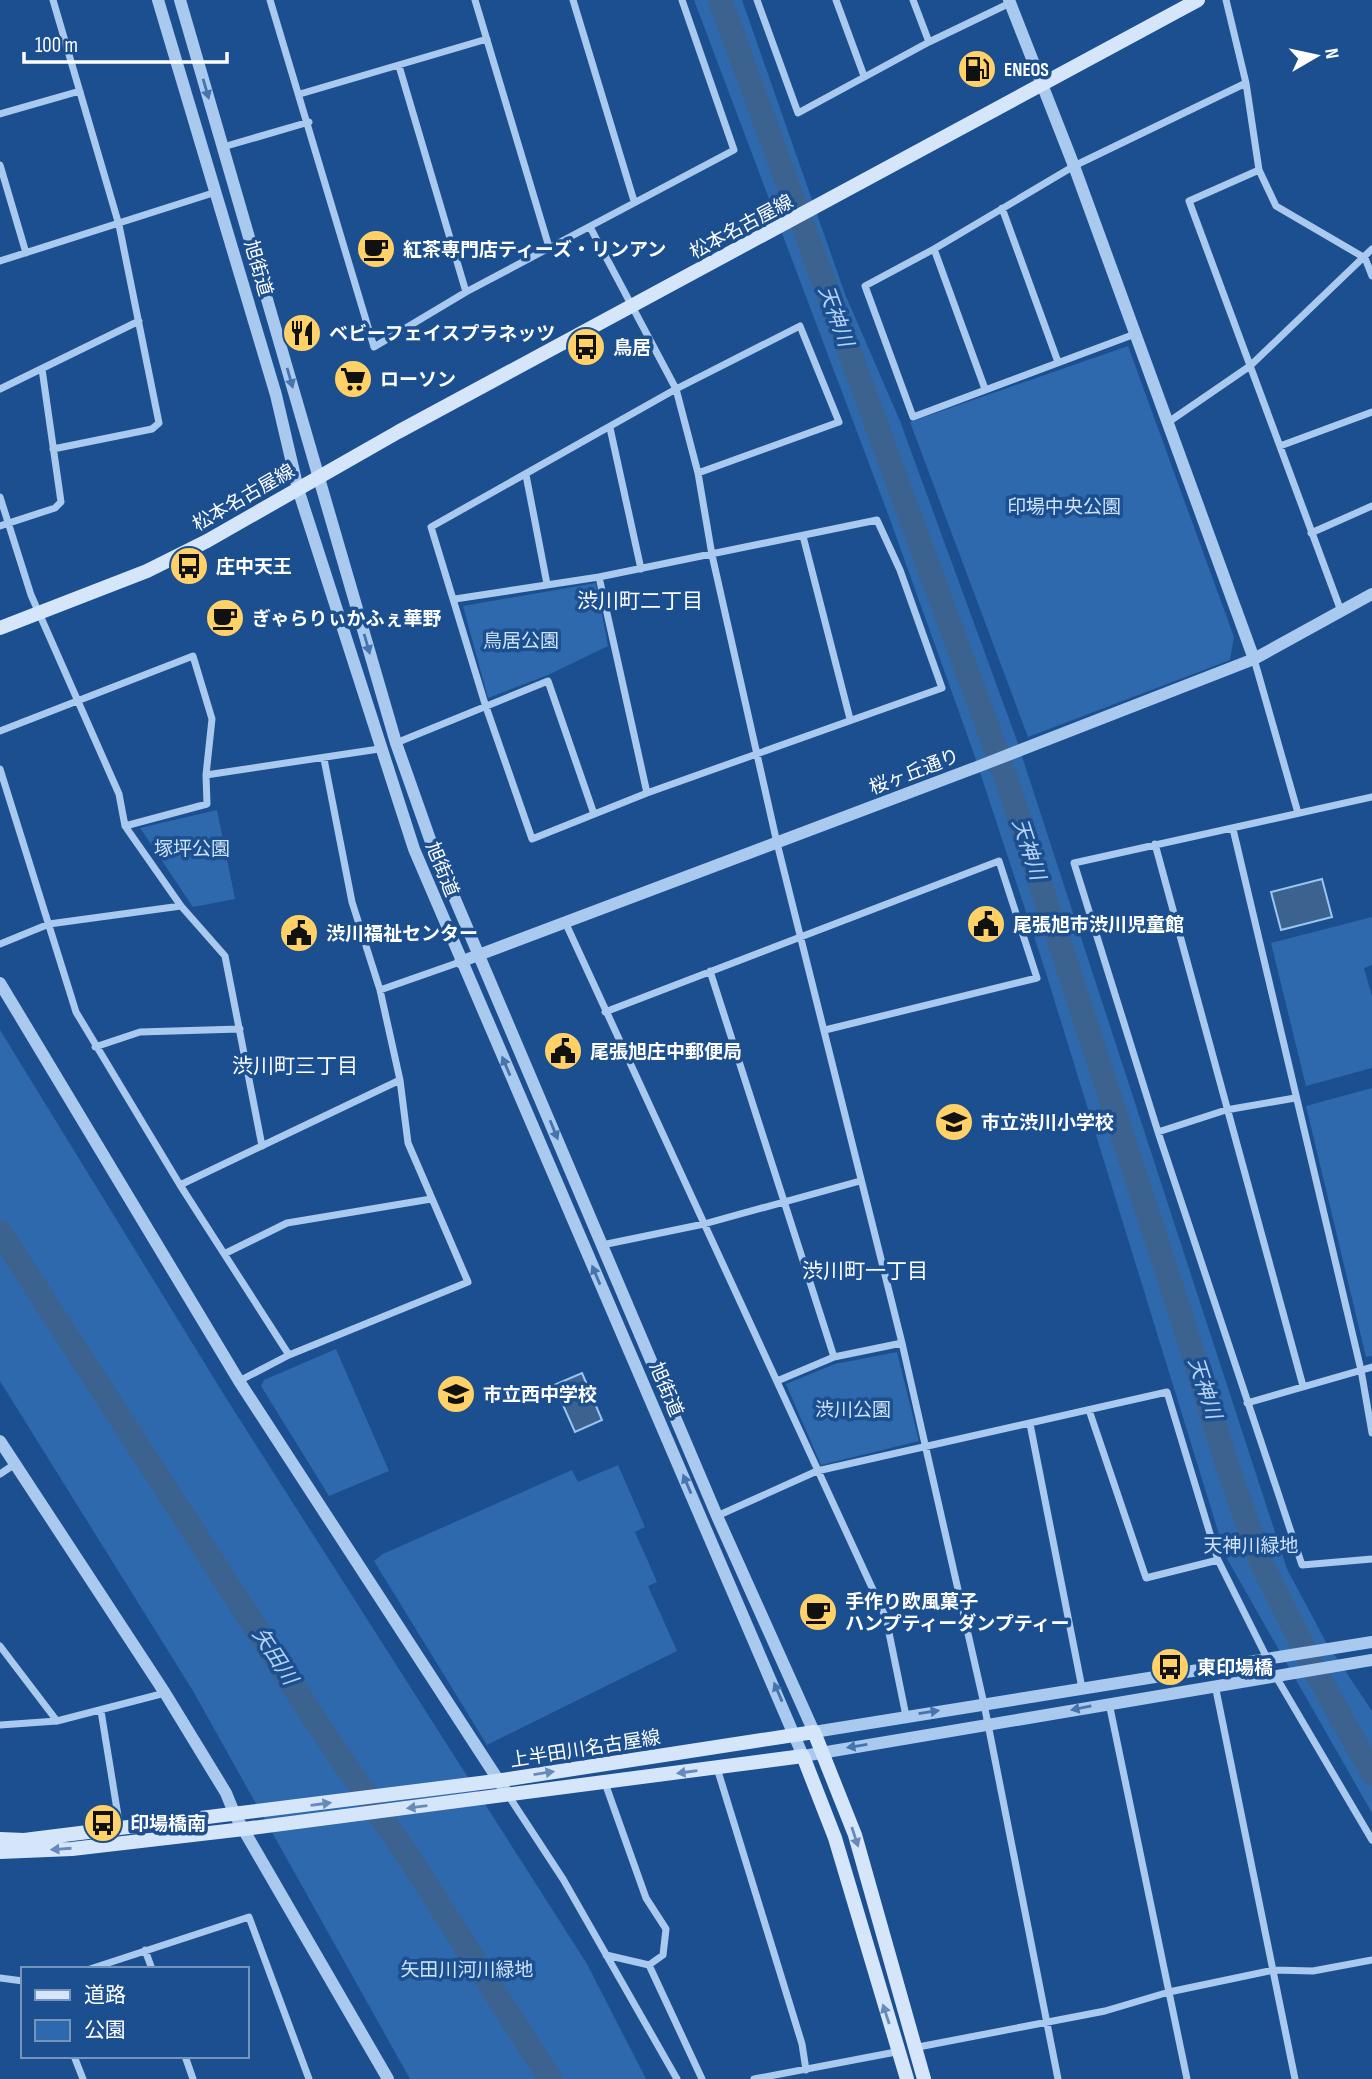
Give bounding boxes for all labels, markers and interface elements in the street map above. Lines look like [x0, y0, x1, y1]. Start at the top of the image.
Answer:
scale bar [24, 21, 228, 65]
north arrow [1281, 21, 1351, 91]
text: 100 m [35, 33, 78, 58]
text: N [1319, 47, 1343, 60]
fuel station icon: ENEOS [956, 48, 998, 90]
place label: ENEOS [1004, 59, 1049, 82]
one-way arrow [202, 79, 212, 100]
street label: 松本名古屋線 [686, 190, 797, 264]
cafe icon: 紅茶専門店ティーズ・リンアン [355, 228, 397, 270]
street label: 旭街道 [239, 238, 276, 299]
place label: 紅茶専門店ティーズ・リンアン [403, 239, 666, 262]
water label: 天神川 [813, 282, 859, 352]
restaurant icon: ベビーフェイスプラネッツ [281, 312, 323, 354]
place label: ベビーフェイスプラネッツ [329, 323, 555, 346]
bus stop icon: 鳥居 [565, 326, 607, 368]
place label: 鳥居 [613, 337, 651, 360]
supermarket icon: ローソン [332, 358, 374, 400]
one-way arrow [286, 368, 296, 389]
place label: ローソン [380, 369, 456, 392]
street label: 松本名古屋線 [189, 460, 299, 537]
park label: 印場中央公園 [1007, 496, 1121, 519]
bus stop icon: 庄中天王 [168, 545, 210, 587]
place label: 庄中天王 [216, 556, 292, 579]
district label: 渋川町二丁目 [577, 589, 703, 614]
cafe icon: ぎゃらりぃかふぇ華野 [204, 597, 246, 639]
place label: ぎゃらりぃかふぇ華野 [252, 608, 442, 631]
park label: 鳥居公園 [483, 630, 559, 653]
one-way arrow [363, 633, 373, 654]
street label: 桜ヶ丘通り [866, 745, 963, 800]
water label: 天神川 [1007, 815, 1051, 885]
park label: 塚坪公園 [154, 838, 230, 861]
street label: 旭街道 [420, 839, 463, 900]
public building icon: 尾張旭市渋川児童館 [965, 903, 1007, 945]
public building icon: 渋川福祉センター [278, 912, 320, 954]
place label: 尾張旭市渋川児童館 [1013, 914, 1184, 937]
place label: 渋川福祉センター [326, 923, 478, 946]
public building icon: 尾張旭庄中郵便局 [542, 1030, 584, 1072]
place label: 尾張旭庄中郵便局 [590, 1041, 742, 1064]
district label: 渋川町三丁目 [232, 1054, 358, 1079]
one-way arrow [500, 1056, 512, 1076]
school or university icon: 市立渋川小学校 [933, 1101, 975, 1143]
place label: 市立渋川小学校 [981, 1112, 1114, 1135]
one-way arrow [549, 1119, 560, 1140]
district label: 渋川町一丁目 [802, 1259, 928, 1284]
one-way arrow [591, 1264, 602, 1285]
water label: 天神川 [1183, 1354, 1227, 1424]
street label: 旭街道 [644, 1359, 687, 1420]
school or university icon: 市立西中学校 [435, 1373, 477, 1415]
place label: 市立西中学校 [483, 1384, 597, 1407]
park label: 渋川公園 [815, 1399, 891, 1422]
one-way arrow [681, 1473, 692, 1494]
park label: 天神川緑地 [1203, 1535, 1299, 1558]
cafe icon: 手作り欧風菓子 ハンプティーダンプティー [797, 1591, 839, 1633]
place label: 手作り欧風菓子 ハンプティーダンプティー [845, 1591, 1070, 1636]
water label: 矢田川 [247, 1623, 303, 1691]
bus stop icon: 東印場橋 [1149, 1646, 1191, 1688]
place label: 東印場橋 [1197, 1657, 1273, 1680]
one-way arrow [772, 1682, 783, 1703]
one-way arrow [1070, 1702, 1092, 1713]
one-way arrow [919, 1706, 941, 1717]
street label: 上半田川名古屋線 [508, 1726, 662, 1773]
one-way arrow [846, 1740, 868, 1751]
one-way arrow [676, 1767, 698, 1778]
one-way arrow [534, 1768, 556, 1779]
one-way arrow [310, 1798, 332, 1809]
one-way arrow [406, 1801, 428, 1812]
bus stop icon: 印場橋南 [82, 1802, 124, 1844]
place label: 印場橋南 [130, 1813, 206, 1836]
one-way arrow [850, 1827, 861, 1848]
one-way arrow [50, 1844, 72, 1855]
park label: 矢田川河川緑地 [400, 1959, 534, 1982]
legend [21, 1967, 248, 2058]
text: 道路 [84, 1983, 126, 2008]
one-way arrow [880, 2004, 891, 2025]
text: 公園 [84, 2018, 126, 2043]

